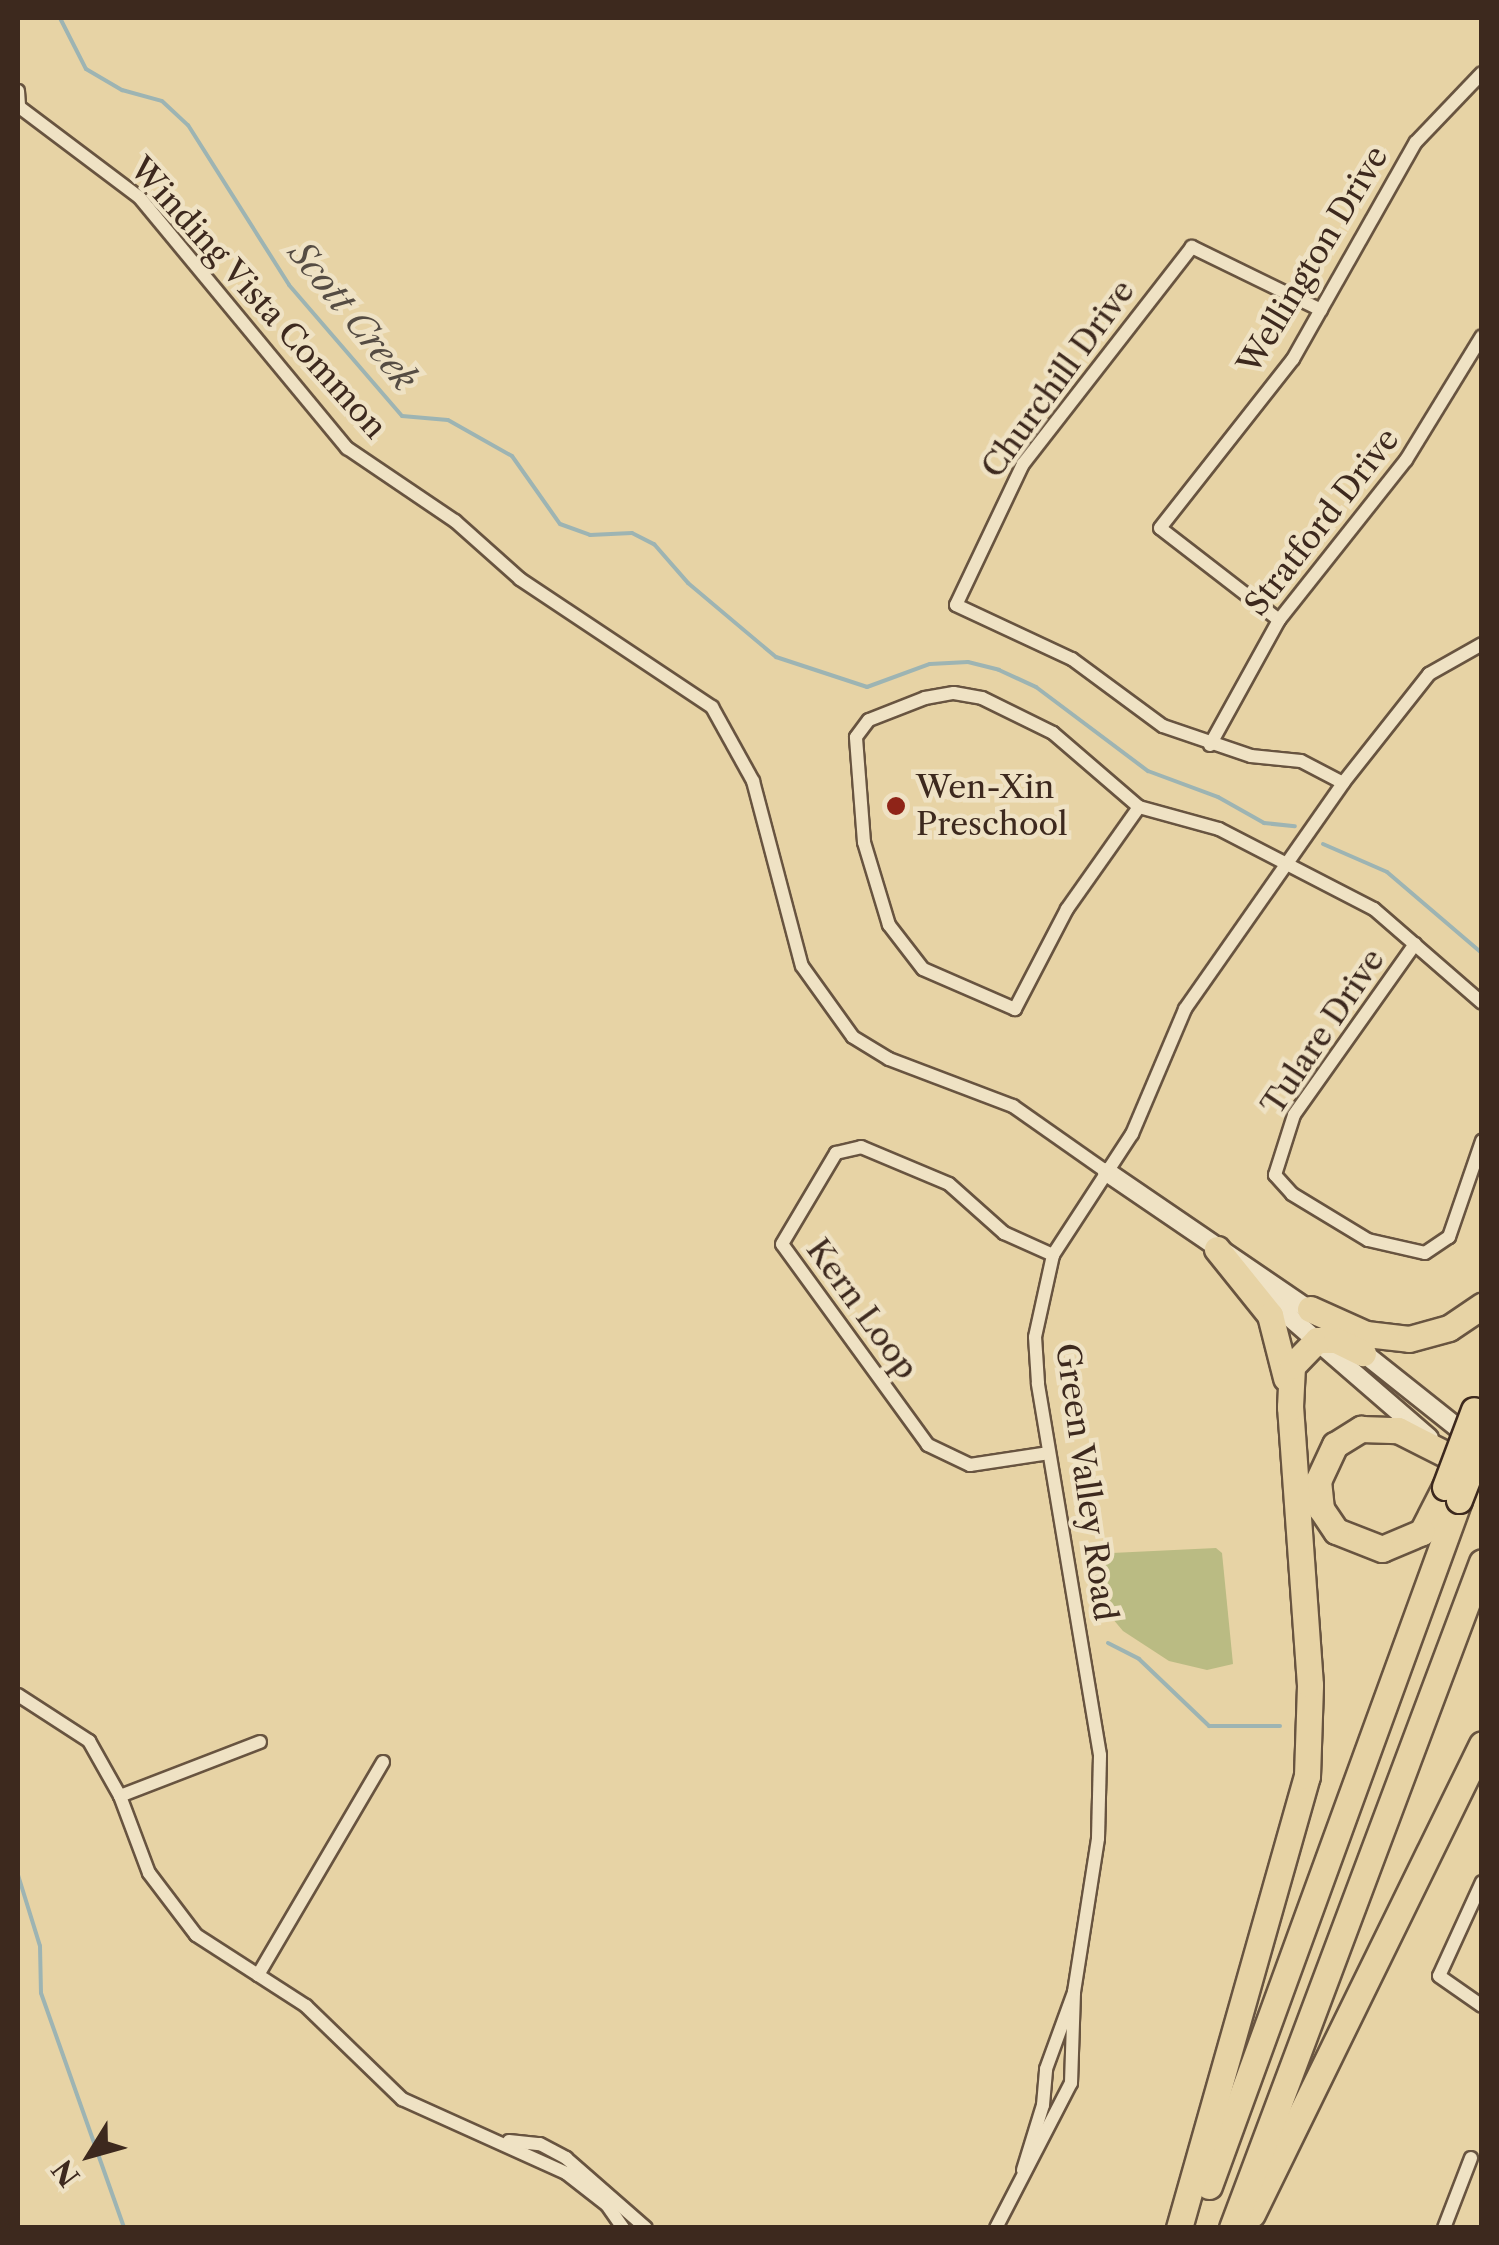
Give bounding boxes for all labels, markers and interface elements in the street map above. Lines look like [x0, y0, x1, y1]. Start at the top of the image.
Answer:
street label: Wellington Drive [1230, 139, 1396, 381]
street label: Winding Vista Common [121, 149, 395, 447]
water label: Scott Creek [280, 233, 426, 399]
street label: Churchill Drive [973, 273, 1143, 485]
street label: Stratford Drive [1237, 421, 1407, 623]
place label: Wen-Xin Preschool [916, 769, 1068, 844]
marker: Wen-Xin Preschool [885, 795, 907, 817]
street label: Tulare Drive [1254, 942, 1392, 1122]
street label: Kern Loop [798, 1231, 926, 1387]
street label: Green Valley Road [1047, 1340, 1125, 1624]
north arrow [40, 2105, 140, 2205]
text: N [45, 2153, 87, 2193]

